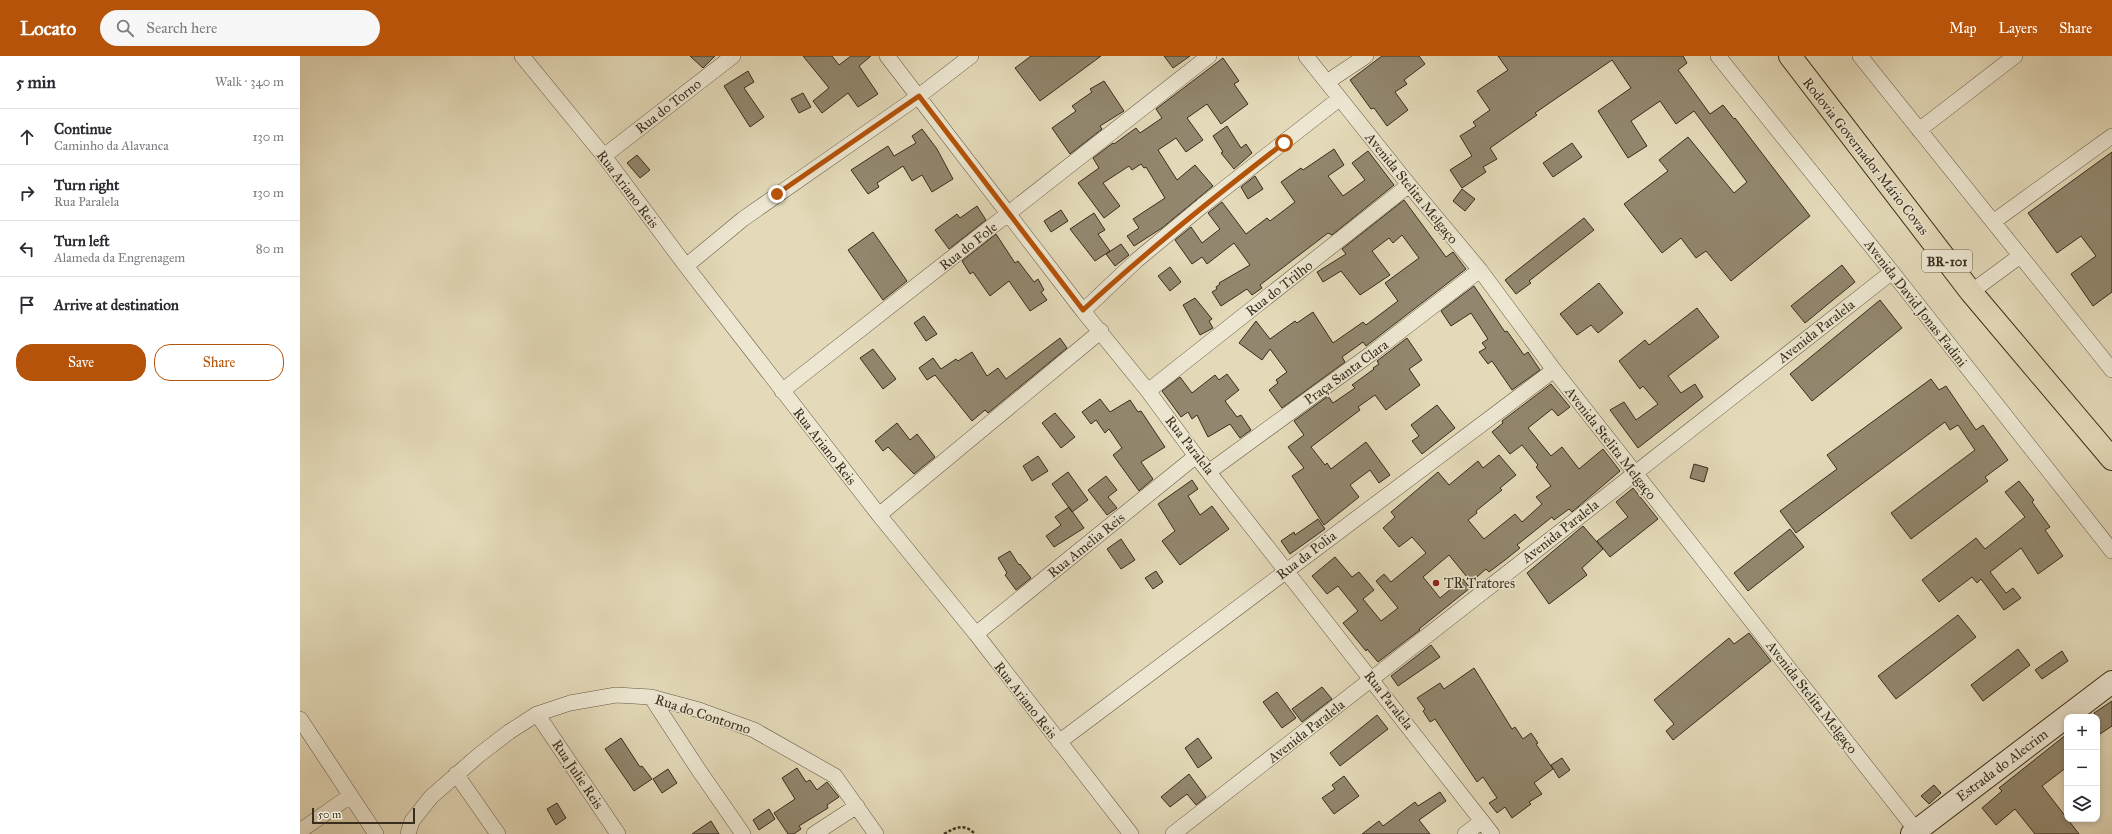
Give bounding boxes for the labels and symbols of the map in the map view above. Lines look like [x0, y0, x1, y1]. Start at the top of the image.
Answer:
street label: Rodovia Governador Mário Covas [1799, 74, 1932, 238]
street label: Rua do Torno [632, 75, 705, 137]
street label: Avenida Stelita Melgaço [1361, 128, 1462, 247]
route start [1275, 134, 1293, 152]
street label: Rua Ariano Reis [593, 147, 662, 231]
route end [768, 185, 786, 203]
street label: Rua do Fole [936, 218, 1001, 274]
street label: Avenida David Jonas Fadini [1859, 235, 1971, 371]
road number: BR-101 [1922, 250, 1972, 272]
street label: Rua do Trilho [1242, 257, 1316, 320]
street label: Avenida Paralela [1774, 296, 1858, 367]
street label: Praça Santa Clara [1301, 336, 1392, 409]
street label: Avenida Stelita Melgaço [1561, 383, 1660, 503]
street label: Rua Ariano Reis [789, 404, 860, 488]
street label: Rua Paralela [1161, 412, 1218, 478]
street label: Avenida Paralela [1518, 496, 1602, 567]
street label: Rua Amelia Reis [1044, 509, 1128, 582]
street label: Rua da Polia [1273, 527, 1340, 583]
place label: TR Tratores [1444, 575, 1515, 592]
marker: TR Tratores [1431, 578, 1441, 588]
street label: Avenida Stelita Melgaço [1762, 637, 1861, 757]
street label: Rua Ariano Reis [990, 658, 1061, 742]
street label: Rua Paralela [1360, 667, 1417, 733]
street label: Rua do Contorno [653, 691, 753, 738]
street label: Avenida Paralela [1264, 696, 1348, 767]
street label: Estrada do Alecrim [1953, 725, 2052, 805]
street label: Rua Julie Reis [547, 736, 607, 813]
scale bar [312, 806, 415, 825]

